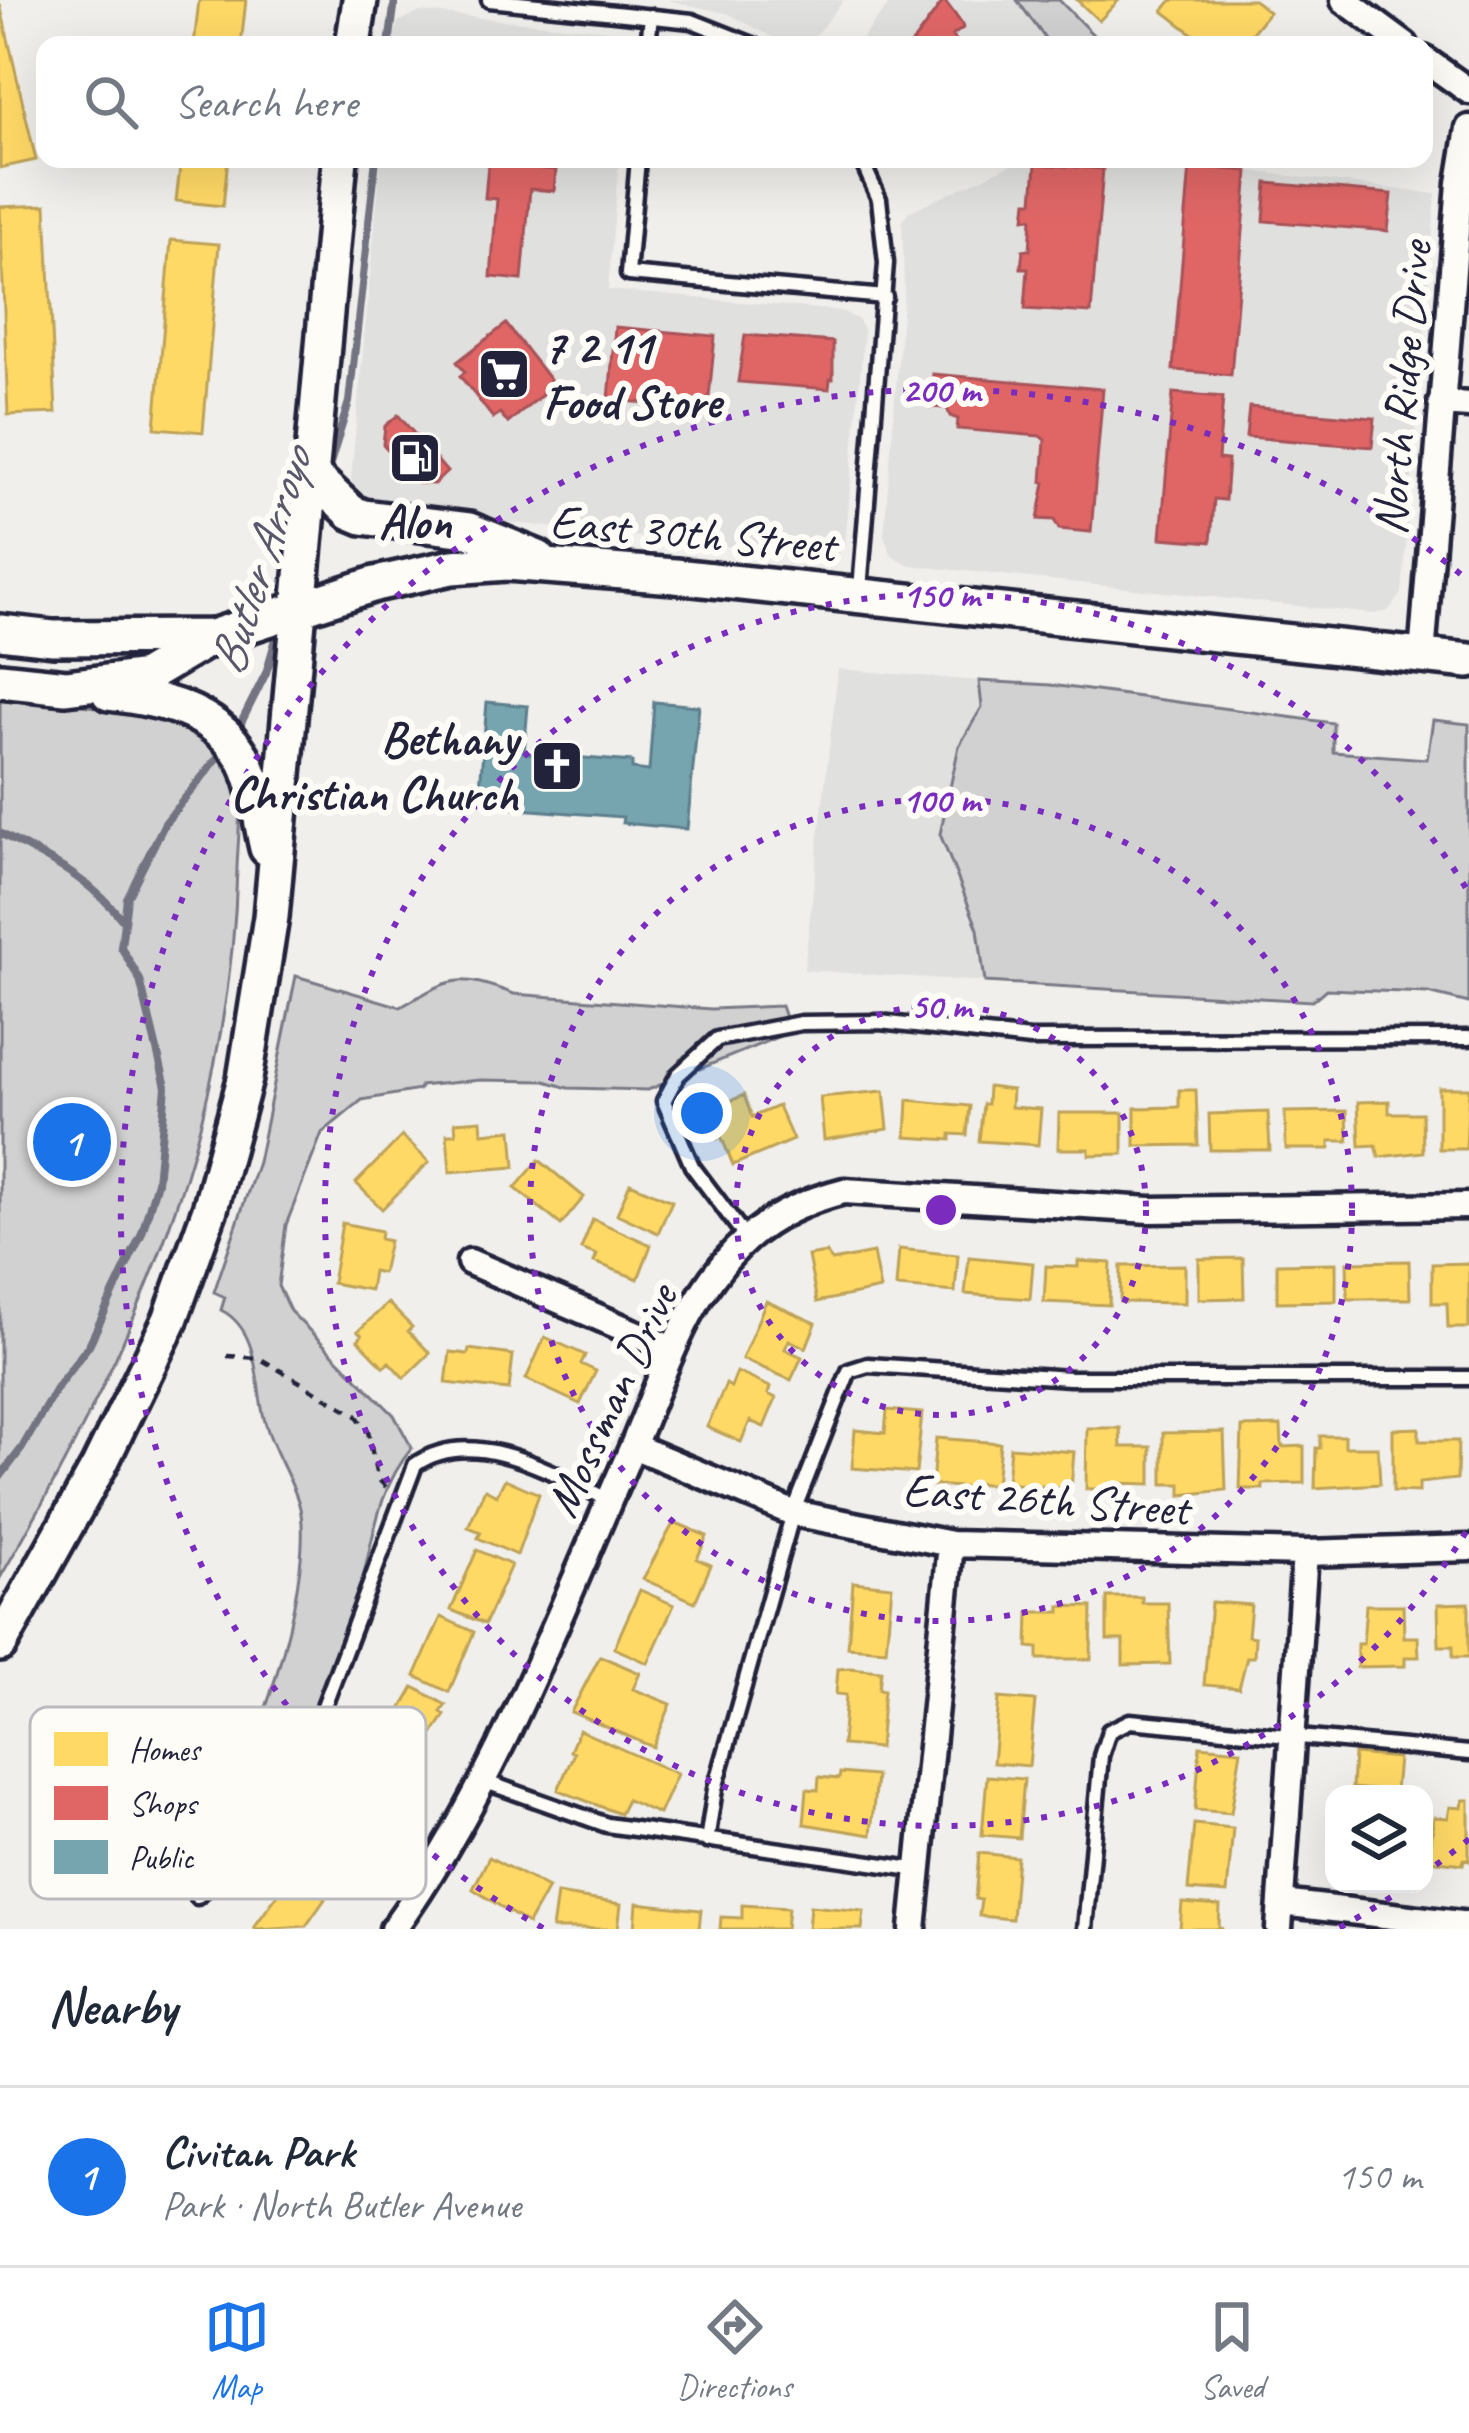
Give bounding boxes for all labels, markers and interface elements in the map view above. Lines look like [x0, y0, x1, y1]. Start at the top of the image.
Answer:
search box [36, 36, 1433, 168]
icon: search [78, 69, 144, 135]
text: Search here [174, 74, 357, 131]
street label: North Ridge Drive [1359, 236, 1445, 537]
place label: 7 2 11 Food Store [543, 317, 724, 432]
supermarket icon: 7 2 11 Food Store [476, 346, 532, 402]
text: 200 m [902, 367, 983, 413]
fuel station icon: Alon [387, 430, 443, 486]
water label: Butler Arroyo [193, 434, 329, 682]
street label: East 30th Street [548, 491, 842, 576]
place label: Alon [379, 492, 452, 552]
text: 150 m [902, 572, 983, 618]
place label: Bethany Christian Church [230, 709, 523, 824]
church icon: Bethany Christian Church [529, 738, 585, 794]
text: 100 m [902, 777, 983, 823]
text: 50 m [910, 983, 975, 1029]
your location [672, 1083, 732, 1143]
pin: 1 [33, 1097, 111, 1187]
centre of rings [920, 1189, 962, 1231]
street label: Mossman Drive [531, 1272, 692, 1526]
street label: East 26th Street [901, 1459, 1195, 1539]
legend [30, 1707, 426, 1899]
text: Homes [129, 1729, 202, 1771]
text: Shops [129, 1783, 199, 1825]
map controls [1325, 1785, 1433, 1893]
button: layers [1325, 1785, 1433, 1893]
text: Public [129, 1837, 195, 1879]
text: Nearby [48, 1975, 176, 2039]
text: Civitan Park [162, 2124, 354, 2181]
text: 1 [78, 2152, 96, 2201]
text: 150 m [1337, 2152, 1421, 2201]
text: Park · North Butler Avenue [162, 2181, 521, 2230]
tab: Map [204, 2294, 270, 2408]
tab: Directions [677, 2294, 792, 2408]
tab: Saved [1199, 2294, 1265, 2408]

